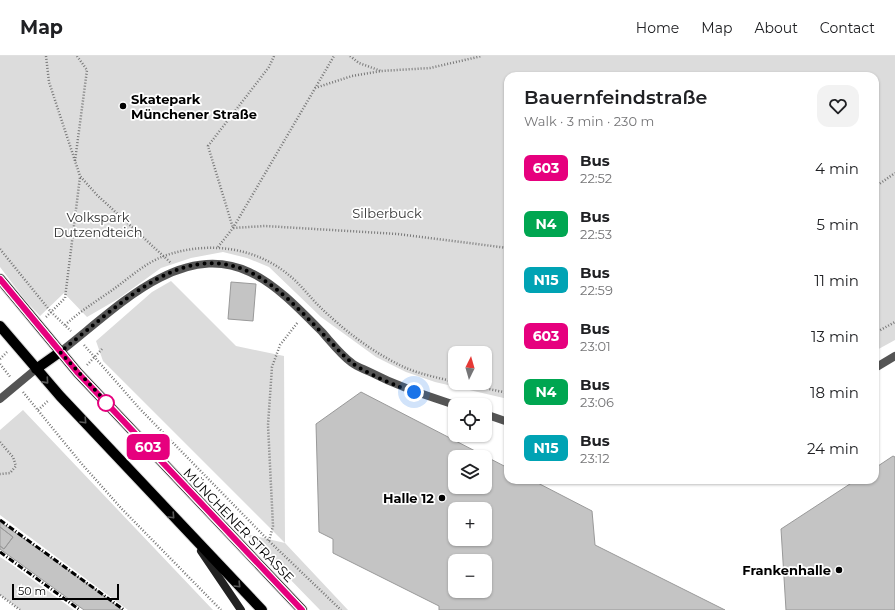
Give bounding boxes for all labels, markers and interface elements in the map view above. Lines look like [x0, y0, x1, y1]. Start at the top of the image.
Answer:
text: Map [20, 16, 63, 39]
text: Home [636, 19, 679, 37]
text: Map [701, 19, 732, 37]
text: About [754, 19, 798, 37]
text: Contact [820, 19, 875, 37]
button: heart [817, 85, 859, 127]
text: Bauernfeindstraße [524, 86, 707, 109]
place label: Skatepark Münchener Straße [131, 91, 257, 122]
marker: Skatepark Münchener Straße [118, 101, 128, 111]
text: Walk · 3 min · 230 m [524, 113, 654, 129]
text: Bus [580, 151, 610, 170]
text: 603 [533, 159, 559, 177]
text: 4 min [815, 159, 859, 178]
text: 22:52 [580, 170, 612, 186]
park label: Silberbuck [352, 205, 422, 221]
text: Bus [580, 207, 610, 226]
park label: Volkspark Dutzendteich [53, 209, 143, 240]
text: N4 [536, 215, 556, 233]
text: 5 min [816, 215, 859, 234]
text: 22:53 [580, 226, 612, 242]
text: Bus [580, 263, 610, 282]
text: N15 [533, 271, 559, 289]
text: 11 min [814, 271, 859, 290]
text: 22:59 [580, 282, 613, 298]
text: Bus [580, 319, 610, 338]
text: 603 [533, 327, 559, 345]
text: 13 min [811, 327, 859, 346]
text: 23:01 [580, 338, 611, 354]
north arrow [448, 346, 492, 390]
map controls [448, 346, 492, 598]
text: Bus [580, 375, 610, 394]
one-way arrow [42, 376, 49, 383]
your location [404, 382, 424, 402]
text: N4 [536, 383, 556, 401]
text: 18 min [810, 383, 859, 402]
unlabelled marker [97, 394, 115, 412]
text: 23:06 [580, 394, 614, 410]
button: locate [448, 398, 492, 442]
one-way arrow [79, 416, 86, 424]
text: Bus [580, 431, 610, 450]
line badge: 603 [125, 434, 171, 460]
text: 603 [135, 438, 161, 456]
text: N15 [533, 439, 559, 457]
text: 24 min [807, 439, 859, 458]
button: layers [448, 450, 492, 494]
text: 23:12 [580, 450, 610, 466]
street label: MÜNCHENER STRASSE [180, 465, 298, 585]
place label: Halle 12 [383, 490, 434, 506]
marker: Halle 12 [437, 493, 447, 503]
button: + [448, 502, 492, 546]
one-way arrow [168, 511, 175, 519]
button: − [448, 554, 492, 598]
place label: Frankenhalle [742, 562, 831, 578]
marker: Frankenhalle [834, 565, 844, 575]
one-way arrow [233, 580, 241, 588]
scale bar [12, 582, 119, 601]
text: 50 m [18, 584, 46, 598]

